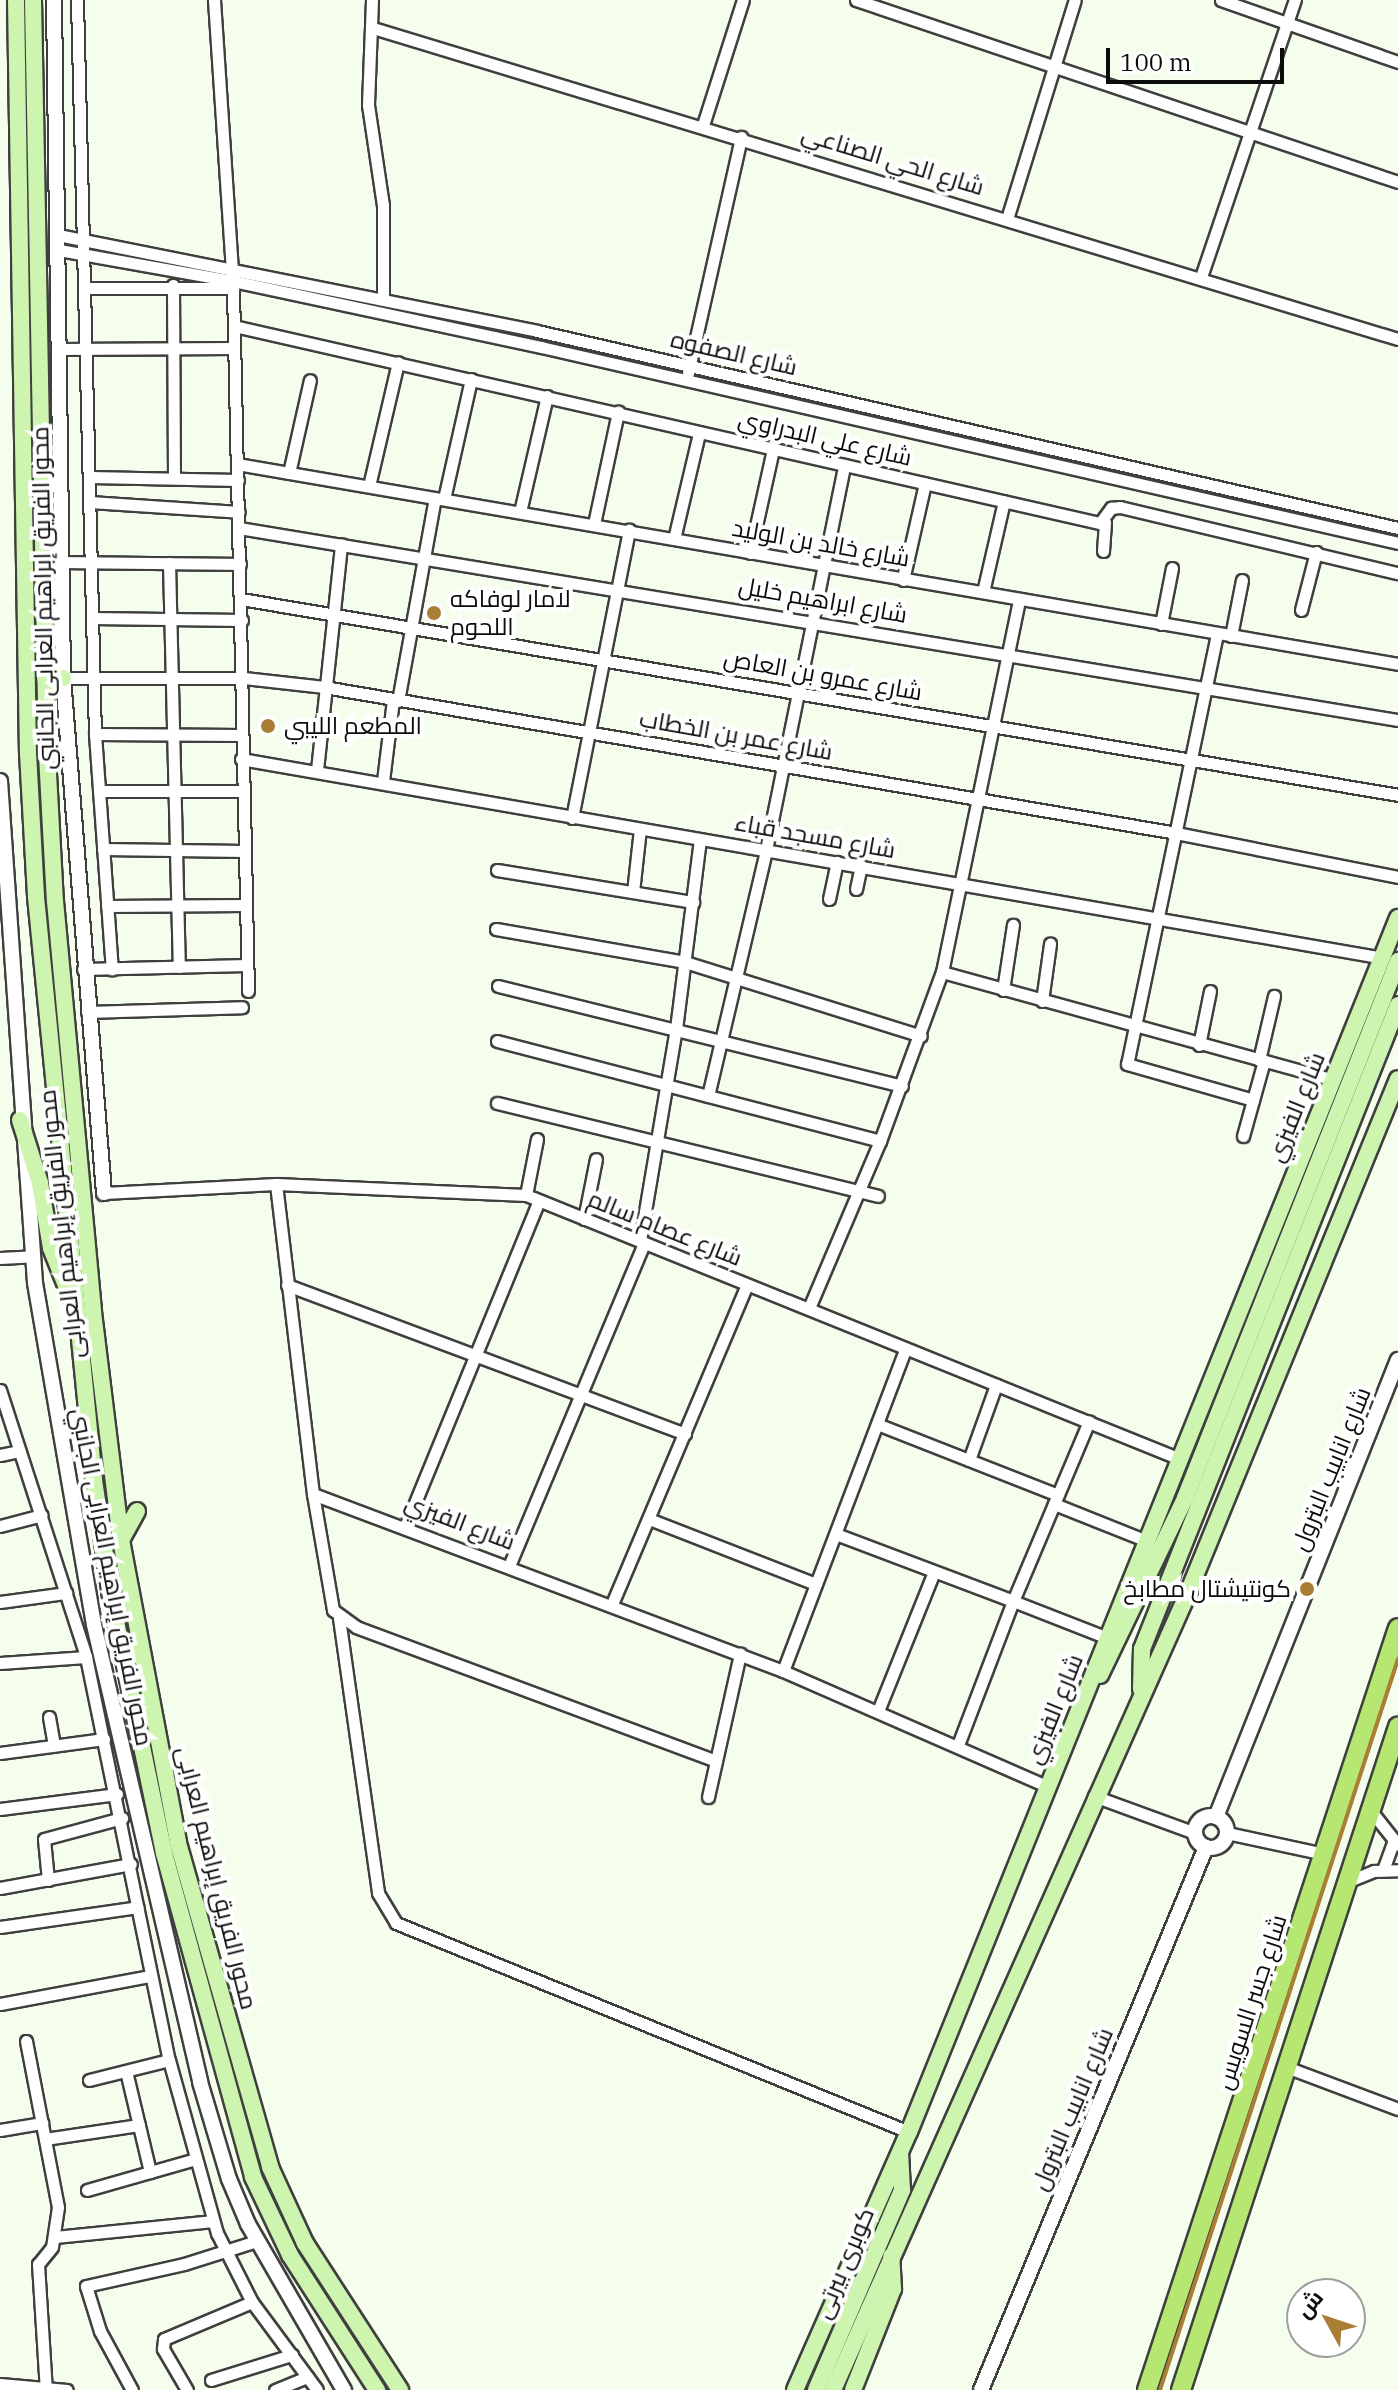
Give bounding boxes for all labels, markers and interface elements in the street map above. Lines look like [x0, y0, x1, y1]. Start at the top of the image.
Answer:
scale bar [1110, 32, 1288, 82]
text: 100 m [1120, 46, 1192, 78]
street label: شارع الحي الصناعي [798, 119, 988, 201]
street label: شارع الصفوه [668, 324, 800, 382]
street label: شارع علي البدراوي [735, 404, 915, 472]
street label: محور الفريق إبراهيم العرابى الجانبي [26, 426, 60, 770]
street label: شارع خالد بن الوليد [730, 513, 912, 573]
street label: شارع ابراهيم خليل [736, 571, 910, 629]
place label: لامار لوفاكه اللحوم [450, 585, 571, 641]
marker: لامار لوفاكه اللحوم [425, 604, 443, 622]
street label: شارع عمرو بن العاص [722, 643, 924, 707]
street label: شارع عمر بن الخطاب [637, 704, 835, 766]
place label: المطعم الليبي [284, 712, 422, 740]
marker: المطعم الليبي [259, 717, 277, 735]
street label: شارع مسجد قباء [732, 808, 898, 864]
street label: شارع الفيزي [1261, 1048, 1331, 1166]
street label: محور الفريق إبراهيم العرابى [33, 1088, 89, 1360]
street label: شارع عصام سالم [584, 1184, 746, 1272]
street label: شارع انابيب البترول [1285, 1383, 1377, 1555]
street label: محور الفريق إبراهيم العرابى الجانبي [65, 1406, 159, 1748]
street label: شارع الفيزي [401, 1488, 519, 1556]
place label: كونتيشتال مطابخ [1123, 1575, 1291, 1603]
marker: كونتيشتال مطابخ [1298, 1580, 1316, 1598]
street label: شارع الفيزي [1019, 1650, 1089, 1768]
street label: محور الفريق إبراهيم العرابى [170, 1743, 264, 2013]
street label: شارع جسر السويس [1209, 1911, 1293, 2093]
street label: شارع انابيب البترول [1025, 2023, 1119, 2195]
street label: كوبرى بيرتى [808, 2203, 880, 2323]
north arrow [1286, 2278, 1366, 2358]
text: ش [1289, 2283, 1329, 2324]

